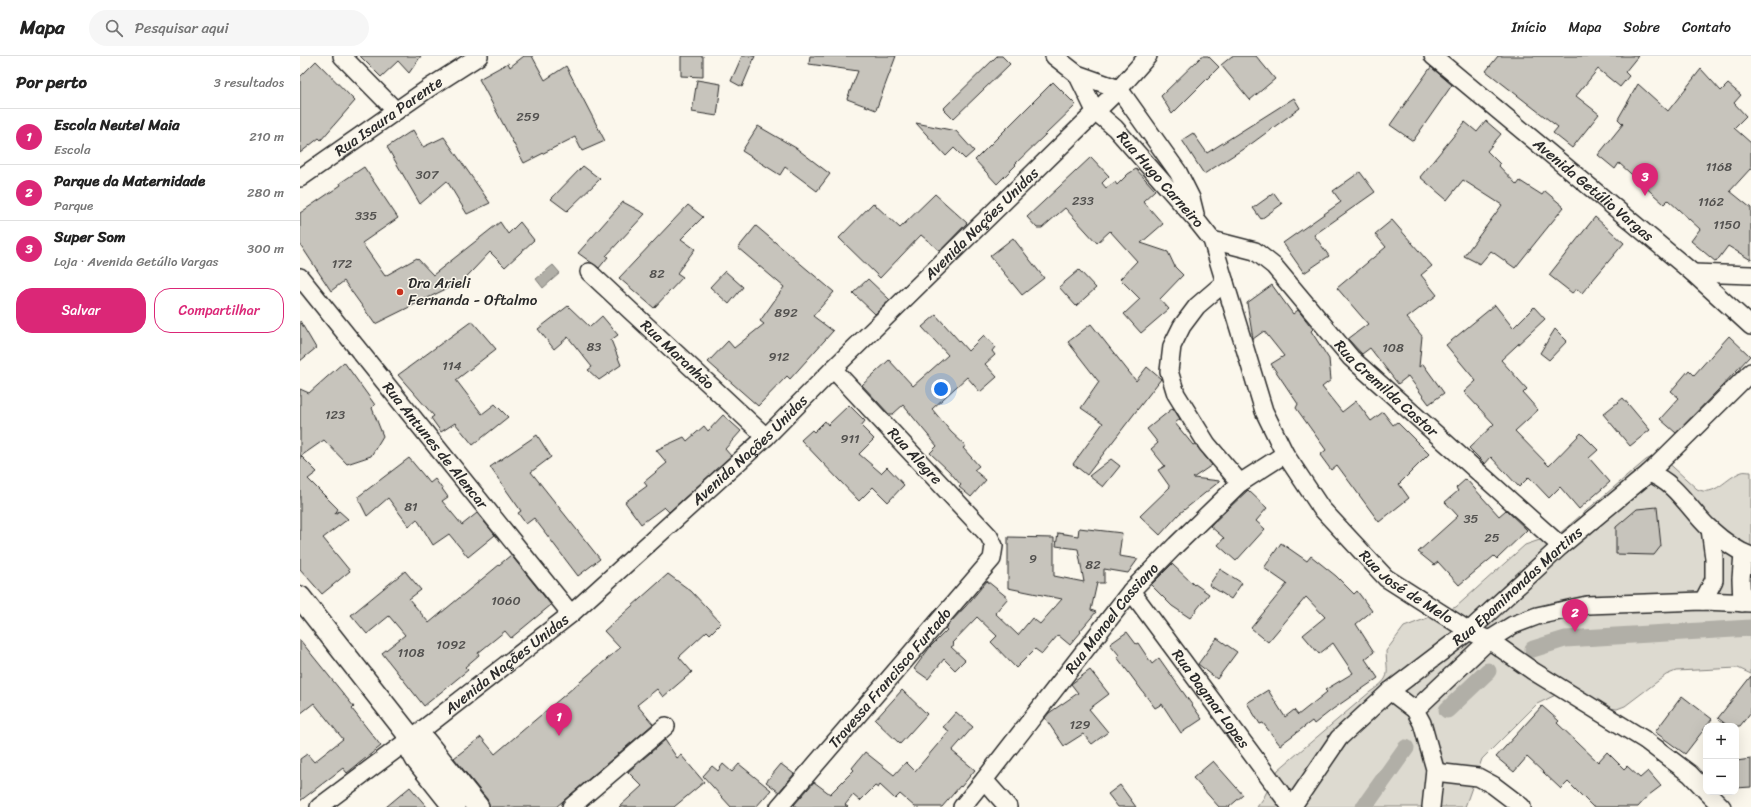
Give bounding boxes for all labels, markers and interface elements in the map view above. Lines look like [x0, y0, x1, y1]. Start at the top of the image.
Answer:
search box [89, 10, 369, 46]
text: Mapa [20, 11, 65, 44]
text: Pesquisar aqui [135, 15, 229, 41]
text: Início [1512, 15, 1546, 40]
text: Mapa [1568, 15, 1601, 40]
text: Sobre [1623, 15, 1660, 40]
text: Contato [1682, 15, 1731, 40]
icon: search [103, 17, 125, 39]
text: Por perto [16, 67, 87, 97]
street label: Rua Isaura Parente [329, 69, 448, 163]
text: 3 resultados [214, 71, 284, 94]
house number: 259 [516, 105, 540, 128]
text: Escola Neutel Maia [54, 112, 180, 138]
text: 1 [26, 125, 32, 148]
text: 210 m [249, 125, 284, 148]
street label: Rua Hugo Carneiro [1110, 125, 1211, 234]
street label: Avenida Getúlio Vargas [1526, 131, 1660, 248]
text: Escola [54, 138, 91, 161]
house number: 1168 [1706, 155, 1732, 178]
street label: Avenida Nações Unidas [917, 161, 1045, 287]
house number: 307 [416, 163, 440, 186]
pin: 3 [1632, 163, 1658, 196]
text: Parque da Maternidade [54, 168, 205, 194]
text: 2 [25, 181, 33, 204]
text: 280 m [247, 181, 284, 204]
house number: 233 [1072, 189, 1094, 212]
house number: 1162 [1698, 190, 1725, 213]
text: Parque [54, 194, 93, 217]
house number: 335 [355, 204, 377, 227]
house number: 1150 [1713, 213, 1741, 236]
text: Super Som [54, 224, 126, 250]
text: 3 [25, 237, 33, 260]
text: 300 m [247, 237, 284, 260]
text: Loja · Avenida Getúlio Vargas [54, 250, 219, 273]
house number: 172 [332, 252, 353, 275]
house number: 82 [649, 262, 665, 285]
place label: Dra Arieli Fernanda - Oftalmo [408, 270, 538, 313]
marker: Dra Arieli Fernanda - Oftalmo [395, 287, 405, 297]
button: Salvar [16, 288, 146, 333]
button: Compartilhar [154, 288, 284, 333]
house number: 892 [774, 301, 798, 324]
street label: Rua Maranhão [634, 313, 721, 396]
street label: Rua Cremilda Castor [1328, 334, 1445, 444]
house number: 83 [587, 335, 601, 358]
house number: 108 [1382, 336, 1404, 359]
house number: 912 [768, 345, 790, 368]
house number: 114 [442, 354, 462, 377]
street label: Rua Antunes de Alencar [376, 376, 496, 516]
your location [931, 379, 951, 399]
street label: Avenida Nações Unidas [685, 388, 814, 512]
house number: 123 [325, 403, 345, 426]
street label: Rua Alegre [881, 421, 949, 491]
house number: 911 [840, 427, 860, 450]
house number: 81 [404, 495, 418, 518]
house number: 35 [1463, 507, 1479, 530]
street label: Rua Epaminondas Martins [1446, 520, 1589, 653]
house number: 25 [1484, 526, 1500, 549]
street label: Rua José de Melo [1353, 543, 1459, 631]
house number: 9 [1029, 547, 1037, 570]
house number: 82 [1085, 553, 1101, 576]
street label: Rua Manoel Cassiano [1058, 556, 1166, 680]
house number: 1060 [491, 589, 521, 612]
pin: 2 [1562, 599, 1588, 632]
street label: Travessa Francisco Furtado [822, 601, 958, 754]
street label: Avenida Nações Unidas [438, 607, 575, 722]
house number: 1092 [436, 633, 466, 656]
house number: 1108 [397, 641, 425, 664]
street label: Rua Dagmar Lopes [1165, 643, 1257, 754]
pin: 1 [546, 703, 572, 736]
house number: 129 [1069, 713, 1091, 736]
map controls [1703, 723, 1739, 795]
button: + [1703, 723, 1739, 759]
button: − [1703, 759, 1739, 795]

